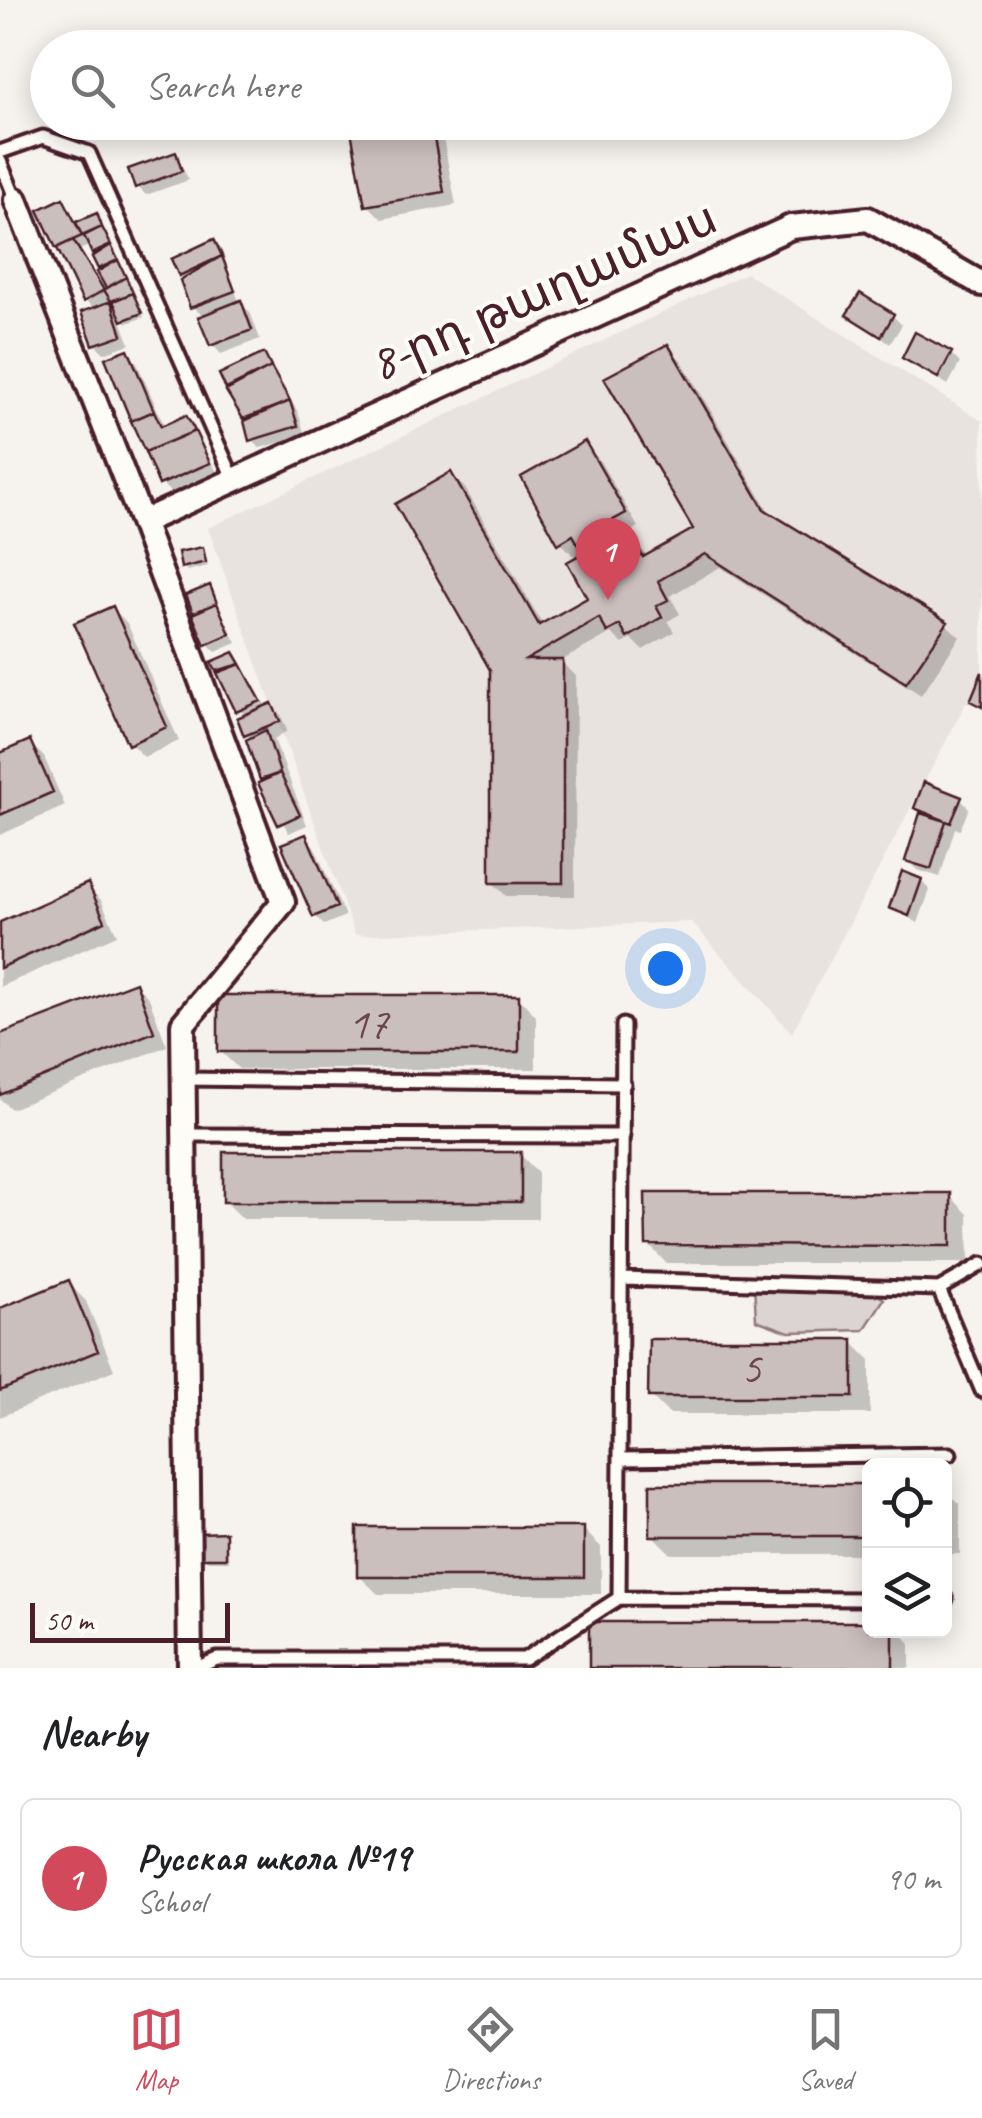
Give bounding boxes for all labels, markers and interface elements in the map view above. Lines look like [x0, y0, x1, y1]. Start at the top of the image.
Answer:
search box [30, 30, 952, 140]
icon: search [65, 58, 120, 113]
text: Search here [145, 62, 300, 109]
street label: 8-րդ թաղամաս [359, 185, 727, 395]
pin: 1 [576, 518, 640, 600]
your location [640, 943, 691, 994]
house number: 17 [348, 995, 391, 1052]
house number: 5 [741, 1340, 764, 1397]
map controls [862, 1458, 952, 1638]
button: locate [862, 1458, 952, 1548]
button: layers [862, 1548, 952, 1638]
scale bar [30, 1598, 230, 1642]
text: 50 m [45, 1603, 93, 1638]
text: Nearby [40, 1707, 146, 1760]
text: Русская школа №19 [137, 1834, 410, 1881]
text: 1 [67, 1858, 82, 1899]
text: 90 m [886, 1858, 940, 1899]
text: School [137, 1881, 206, 1922]
tab: Map [129, 2002, 184, 2097]
tab: Directions [442, 2002, 540, 2097]
tab: Saved [798, 2002, 853, 2097]

